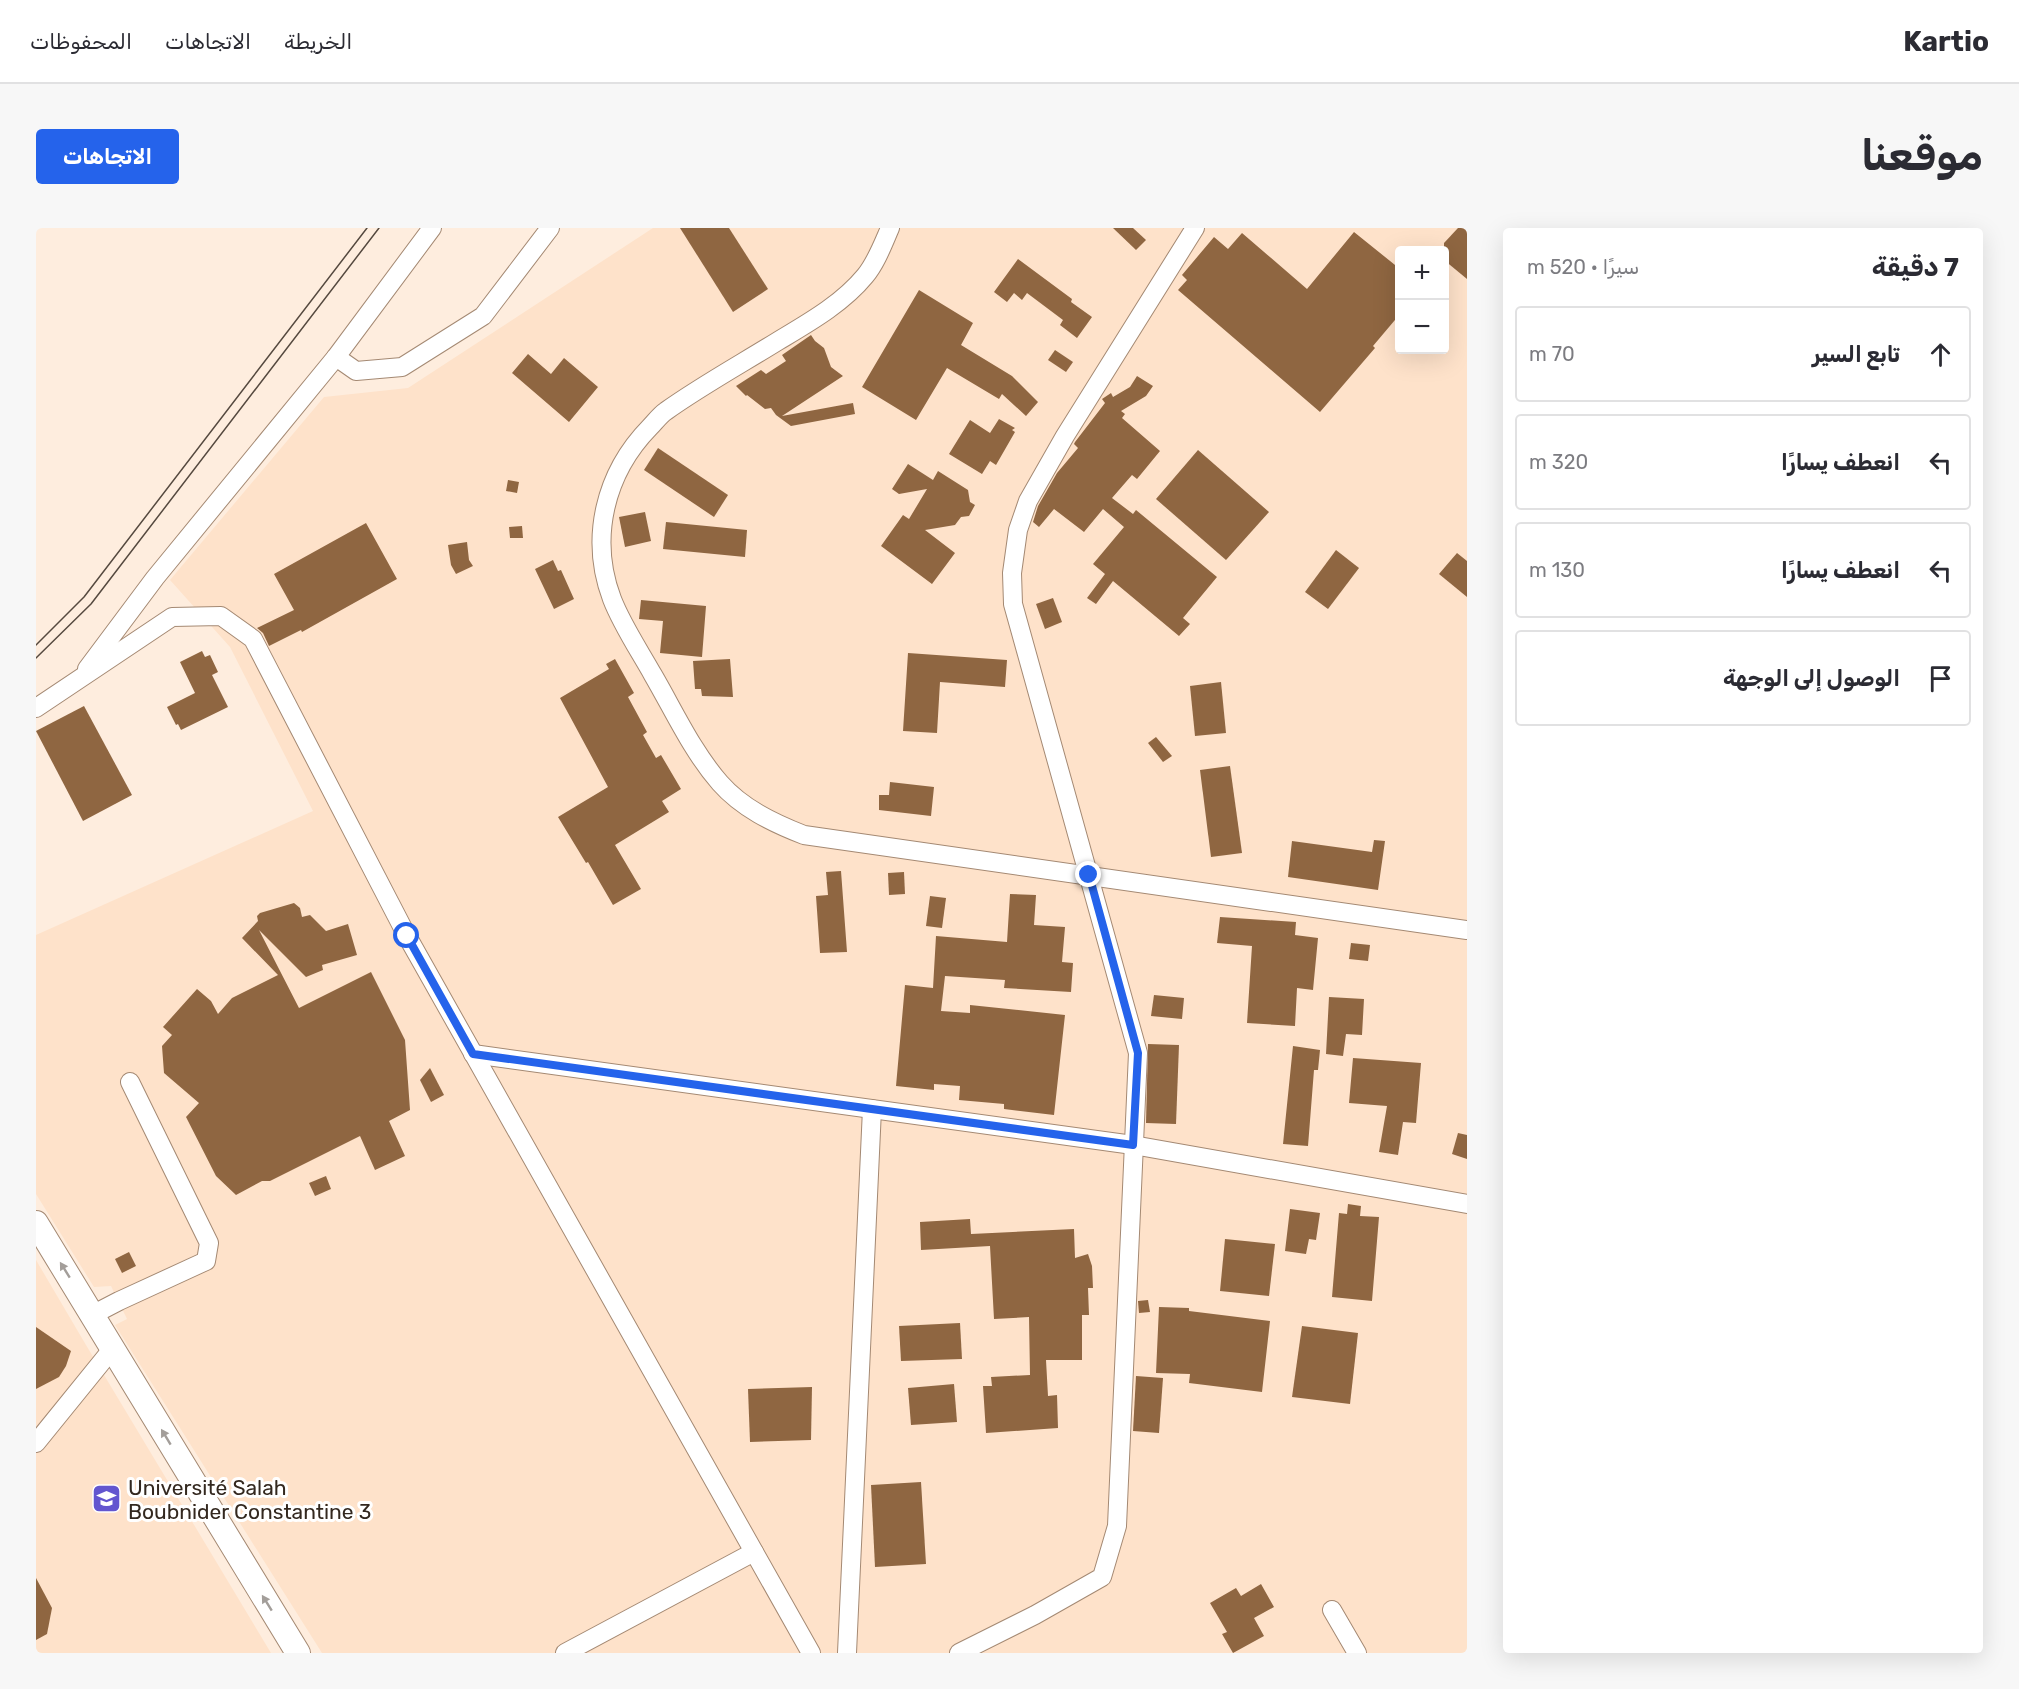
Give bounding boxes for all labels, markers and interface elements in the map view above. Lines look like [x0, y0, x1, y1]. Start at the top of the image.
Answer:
text: Kartio [1903, 25, 1989, 58]
text: المحفوظات [30, 29, 132, 54]
text: الاتجاهات [165, 29, 251, 54]
text: الخريطة [284, 29, 352, 54]
button: الاتجاهات [36, 129, 179, 184]
text: موقعنا [1861, 131, 1983, 181]
map controls [1395, 246, 1449, 354]
button: + [1395, 246, 1449, 300]
text: 7 دقيقة [1872, 252, 1959, 283]
text: سيرًا · 520 m [1527, 255, 1639, 279]
button: − [1395, 300, 1449, 354]
icon: ahead [1924, 338, 1957, 371]
text: تابع السير [1812, 341, 1900, 368]
text: 70 m [1529, 342, 1575, 366]
icon: left [1924, 446, 1957, 479]
text: انعطف يسارًا [1781, 449, 1900, 476]
text: 320 m [1529, 450, 1588, 474]
icon: left [1924, 554, 1957, 587]
text: انعطف يسارًا [1781, 557, 1900, 584]
text: 130 m [1529, 558, 1585, 582]
icon: arrive [1924, 662, 1957, 695]
text: الوصول إلى الوجهة [1723, 665, 1900, 692]
route end [1075, 861, 1101, 887]
route start [393, 922, 419, 948]
one-way arrow [59, 1262, 70, 1278]
one-way arrow [160, 1429, 171, 1445]
place label: Université Salah Boubnider Constantine 3 [128, 1475, 371, 1524]
school or university icon: Université Salah Boubnider Constantine 3 [91, 1483, 123, 1515]
one-way arrow [261, 1595, 272, 1611]

